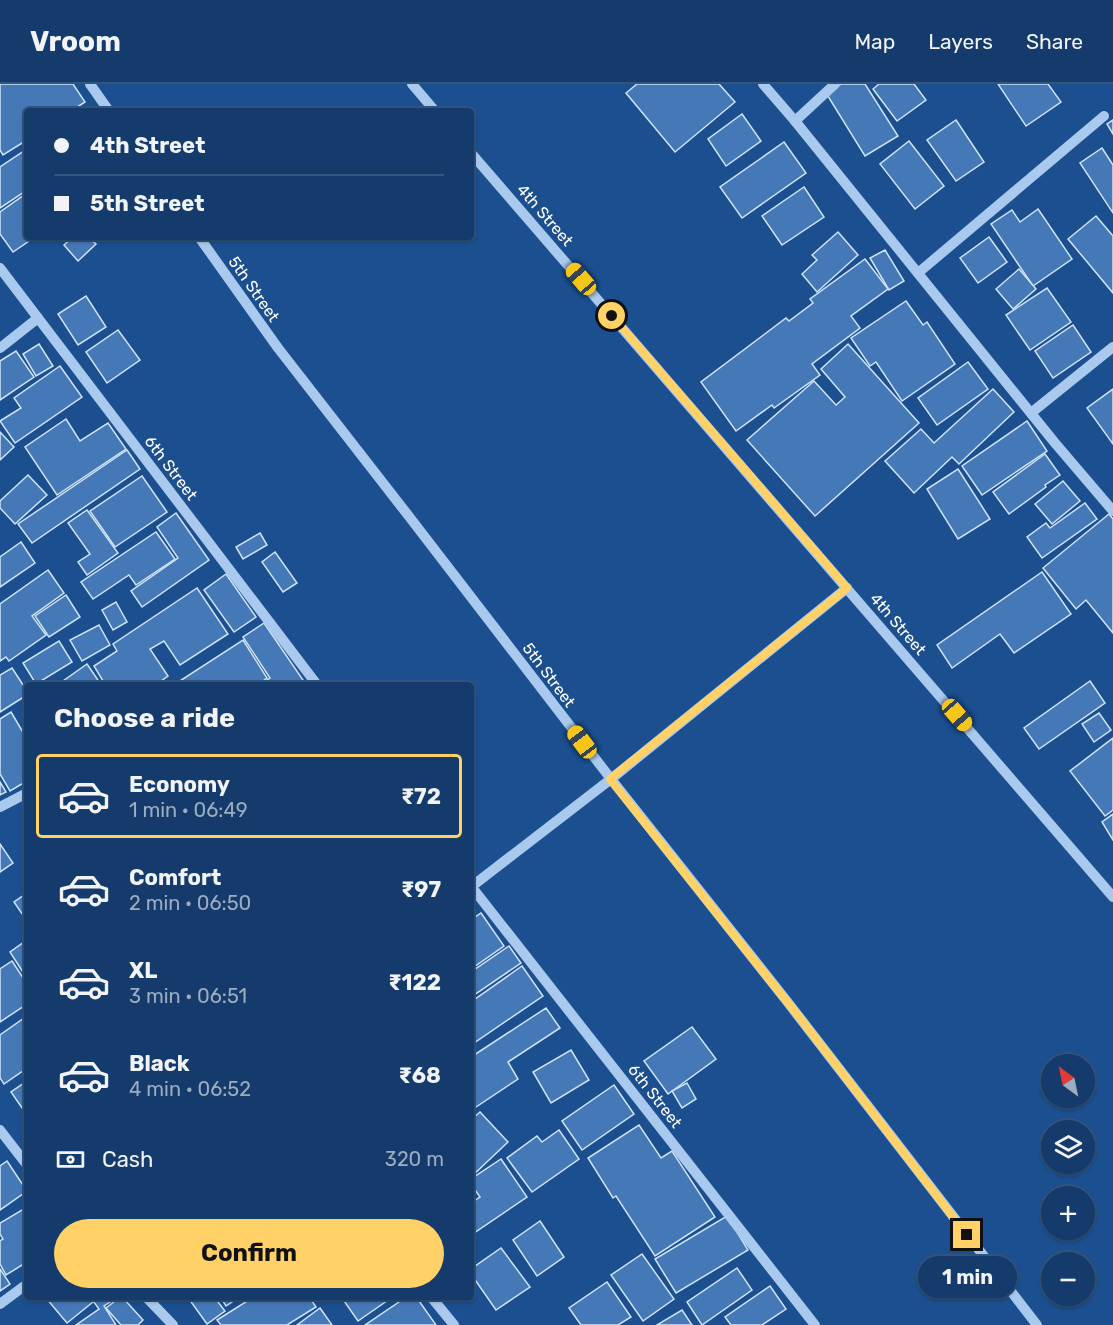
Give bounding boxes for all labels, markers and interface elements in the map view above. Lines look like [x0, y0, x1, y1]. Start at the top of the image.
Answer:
text: Vroom [30, 25, 121, 58]
text: Map [854, 29, 895, 54]
text: Layers [928, 29, 993, 54]
text: Share [1026, 29, 1083, 54]
text: 4th Street [90, 132, 205, 159]
street label: 4th Street [513, 180, 577, 250]
text: 5th Street [90, 190, 205, 217]
street label: 5th Street [225, 253, 283, 325]
car [562, 260, 600, 298]
route start [598, 302, 625, 329]
street label: 6th Street [141, 432, 201, 504]
street label: 4th Street [866, 589, 930, 659]
street label: 5th Street [519, 639, 579, 711]
car [938, 696, 976, 734]
text: Choose a ride [54, 702, 235, 734]
car [564, 722, 600, 762]
icon: car [57, 769, 111, 823]
text: Economy [129, 771, 230, 798]
text: ₹72 [401, 783, 441, 810]
text: 1 min · 06:49 [129, 798, 248, 822]
icon: car [57, 862, 111, 916]
text: Comfort [129, 864, 221, 891]
text: ₹97 [401, 876, 441, 903]
text: 2 min · 06:50 [129, 891, 251, 915]
icon: car [57, 955, 111, 1009]
text: XL [129, 957, 157, 984]
text: ₹122 [388, 969, 441, 996]
text: 3 min · 06:51 [129, 984, 247, 1008]
icon: car [57, 1048, 111, 1102]
text: Black [129, 1050, 190, 1077]
north arrow [1041, 1054, 1095, 1108]
map controls [1041, 1054, 1095, 1306]
street label: 6th Street [624, 1060, 686, 1132]
text: ₹68 [399, 1062, 441, 1089]
text: 4 min · 06:52 [129, 1077, 251, 1101]
button: layers [1041, 1120, 1095, 1174]
icon: cash [54, 1143, 87, 1176]
text: Cash [102, 1146, 153, 1173]
text: 320 m [385, 1147, 444, 1171]
button: + [1041, 1186, 1095, 1240]
button: Confirm [54, 1219, 444, 1288]
route end [953, 1221, 980, 1248]
button: − [1041, 1252, 1095, 1306]
callout: 1 min [918, 1256, 1016, 1298]
text: 1 min [942, 1265, 993, 1289]

